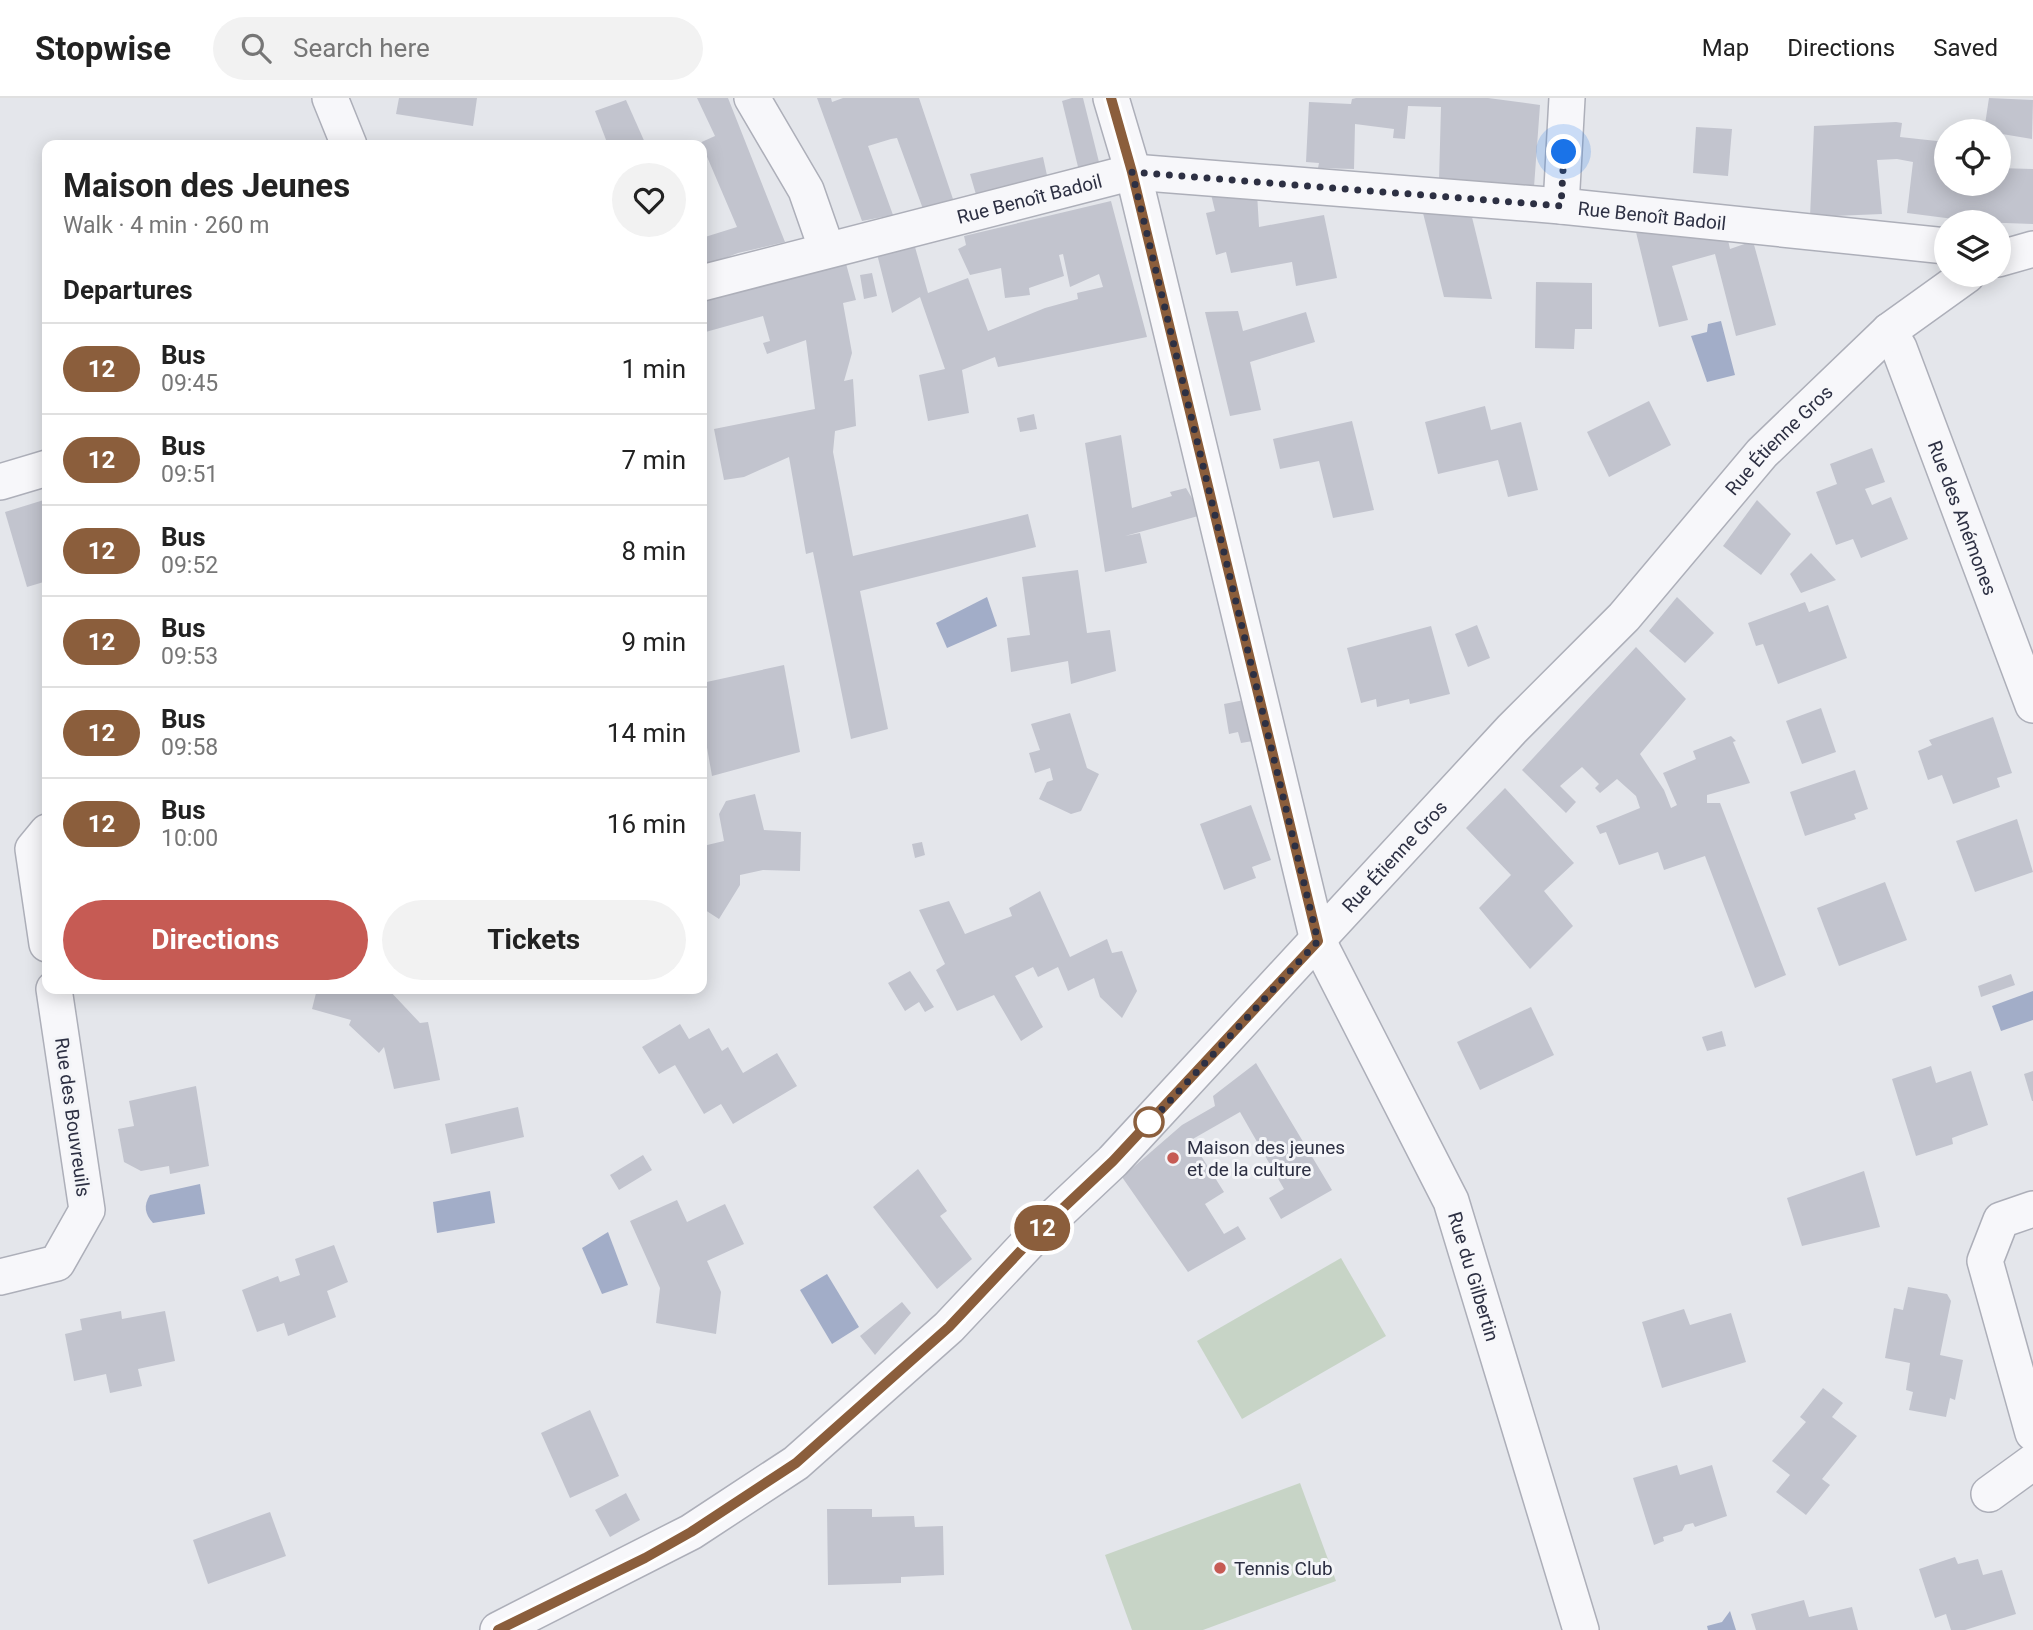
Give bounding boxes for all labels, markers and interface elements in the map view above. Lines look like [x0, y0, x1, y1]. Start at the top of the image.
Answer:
search box [213, 17, 703, 80]
text: Stopwise [35, 29, 171, 68]
icon: search [237, 29, 275, 67]
text: Search here [293, 33, 430, 63]
text: Map [1702, 34, 1749, 62]
text: Directions [1787, 34, 1895, 62]
text: Saved [1933, 34, 1998, 62]
map controls [1934, 119, 2011, 287]
button: locate [1934, 119, 2011, 196]
your location [1546, 134, 1581, 169]
button: heart [612, 163, 686, 237]
text: Maison des Jeunes [63, 166, 350, 205]
street label: Rue Benoît Badoil [954, 169, 1104, 229]
street label: Rue Benoît Badoil [1577, 197, 1727, 235]
button: layers [1934, 210, 2011, 287]
text: Walk · 4 min · 260 m [63, 212, 269, 239]
text: Departures [63, 275, 193, 305]
text: Bus [161, 340, 206, 370]
text: 1 min [621, 354, 686, 384]
text: 12 [88, 355, 115, 383]
text: 09:45 [161, 370, 218, 397]
street label: Rue Étienne Gros [1721, 381, 1837, 500]
text: Bus [161, 431, 206, 461]
street label: Rue des Anémones [1923, 437, 2002, 598]
text: 7 min [621, 445, 686, 475]
text: 12 [88, 446, 115, 474]
text: 09:51 [161, 461, 218, 488]
text: Bus [161, 522, 206, 552]
text: 8 min [621, 536, 686, 566]
text: 12 [88, 537, 115, 565]
text: 09:52 [161, 552, 218, 579]
text: Bus [161, 613, 206, 643]
text: 9 min [621, 627, 686, 657]
text: 12 [88, 628, 115, 656]
text: 09:53 [161, 643, 218, 670]
text: Bus [161, 704, 206, 734]
text: 14 min [607, 718, 686, 748]
text: 12 [88, 719, 115, 747]
text: 09:58 [161, 734, 218, 761]
text: Bus [161, 795, 206, 825]
street label: Rue Étienne Gros [1337, 796, 1452, 918]
text: 16 min [607, 809, 686, 839]
text: 12 [88, 810, 115, 838]
text: 10:00 [161, 825, 218, 852]
button: Directions [63, 900, 368, 980]
button: Tickets [382, 900, 686, 980]
street label: Rue des Bouvreuils [50, 1036, 95, 1198]
unlabelled marker [1134, 1107, 1164, 1137]
place label: Maison des jeunes et de la culture [1187, 1136, 1345, 1181]
marker: Maison des jeunes et de la culture [1165, 1150, 1181, 1166]
line badge: 12 [1010, 1205, 1074, 1251]
street label: Rue du Gilbertin [1443, 1209, 1504, 1344]
text: 12 [1028, 1214, 1056, 1242]
place label: Tennis Club [1234, 1557, 1333, 1580]
marker: Tennis Club [1212, 1560, 1228, 1576]

